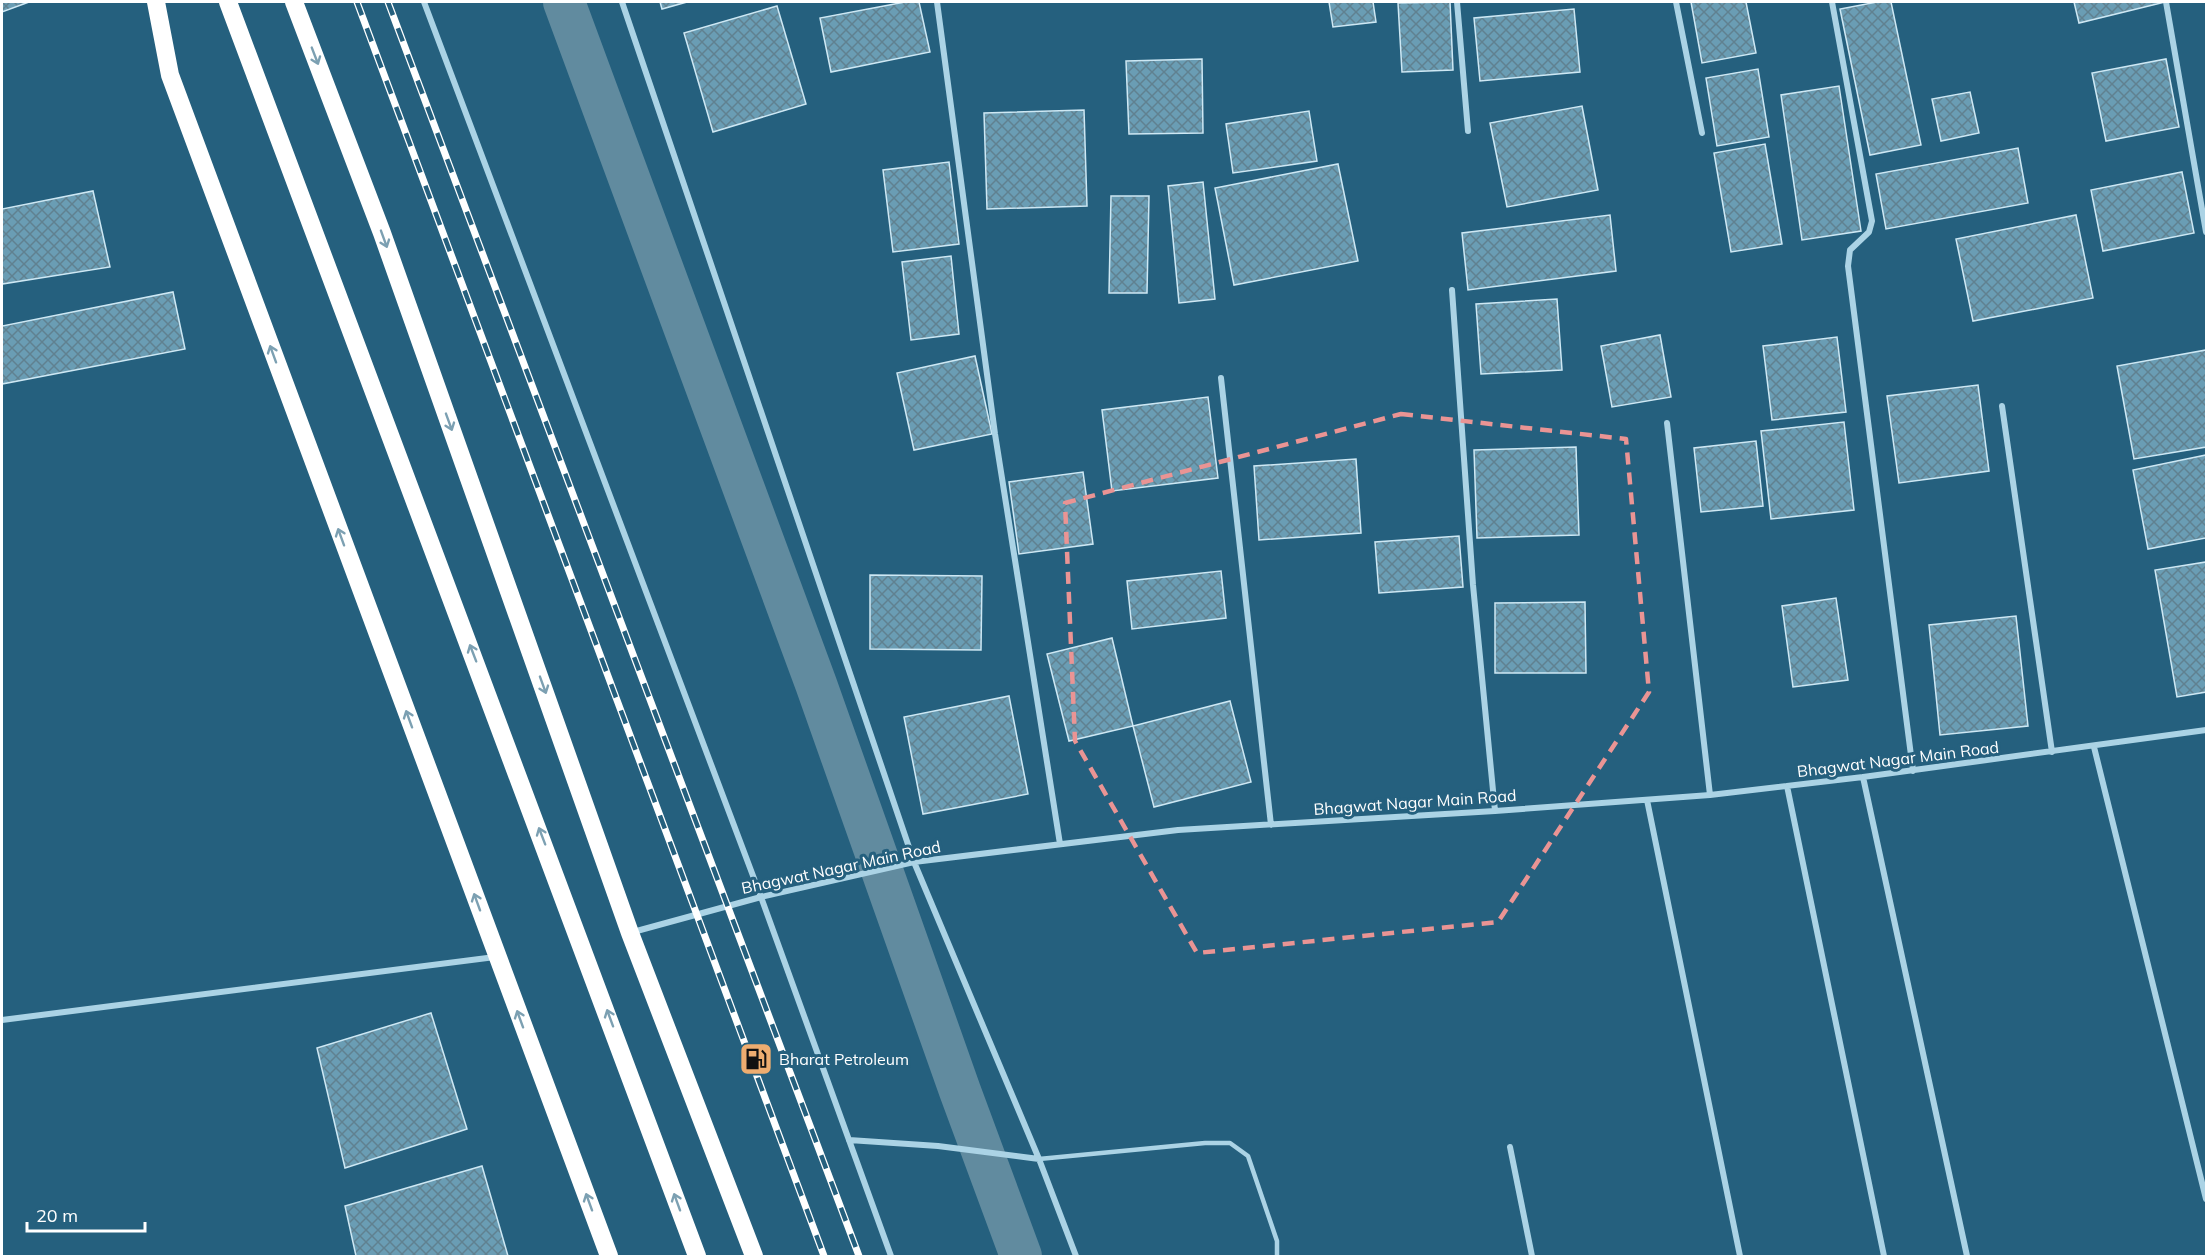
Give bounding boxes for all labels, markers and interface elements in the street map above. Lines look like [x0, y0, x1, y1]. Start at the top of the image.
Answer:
one-way arrow [310, 46, 321, 65]
one-way arrow [379, 229, 390, 248]
one-way arrow [267, 345, 278, 364]
one-way arrow [445, 412, 456, 431]
one-way arrow [335, 528, 346, 546]
one-way arrow [466, 645, 477, 663]
one-way arrow [538, 675, 549, 694]
one-way arrow [403, 711, 414, 729]
street label: Bhagwat Nagar Main Road [1796, 737, 2000, 781]
street label: Bhagwat Nagar Main Road [1313, 785, 1517, 819]
one-way arrow [536, 827, 547, 846]
street label: Bhagwat Nagar Main Road [739, 836, 943, 898]
one-way arrow [471, 893, 482, 912]
one-way arrow [604, 1009, 615, 1028]
one-way arrow [514, 1010, 525, 1029]
fuel station icon: Bharat Petroleum [738, 1041, 774, 1077]
place label: Bharat Petroleum [779, 1049, 909, 1069]
one-way arrow [582, 1193, 593, 1212]
one-way arrow [671, 1193, 682, 1211]
scale bar [27, 1195, 146, 1233]
text: 20 m [36, 1204, 78, 1227]

